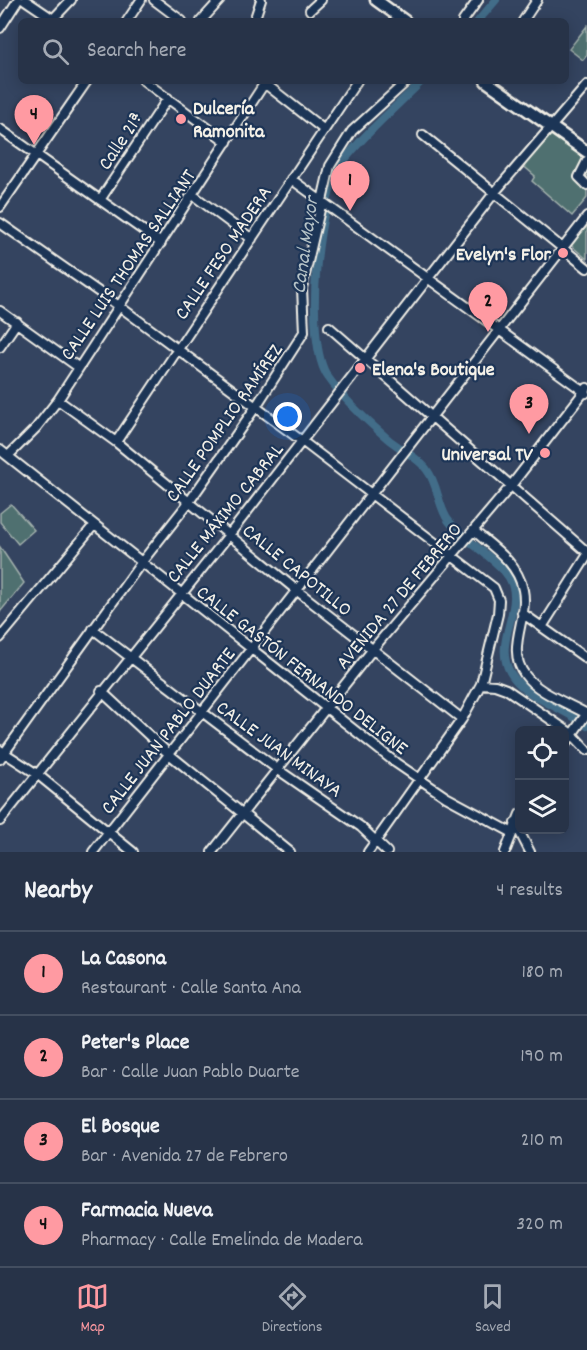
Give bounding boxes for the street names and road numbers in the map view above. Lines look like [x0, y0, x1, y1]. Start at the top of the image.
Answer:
street label: Calle 21ª [93, 107, 152, 177]
street label: CALLE LUIS THOMAS SALLIANT [55, 165, 204, 367]
street label: CALLE FESO MADERA [169, 181, 280, 326]
street label: CALLE POMPLIO RAMÍREZ [160, 338, 291, 509]
street label: CALLE MÁXIMO CABRAL [161, 438, 292, 590]
street label: AVENIDA 27 DE FEBRERO [330, 517, 470, 676]
street label: CALLE CAPOTILLO [235, 518, 357, 624]
street label: CALLE GASTÓN FERNANDO DELIGNE [189, 580, 413, 763]
street label: CALLE JUAN PABLO DUARTE [95, 643, 243, 821]
street label: CALLE JUAN MINAYA [209, 695, 347, 806]

